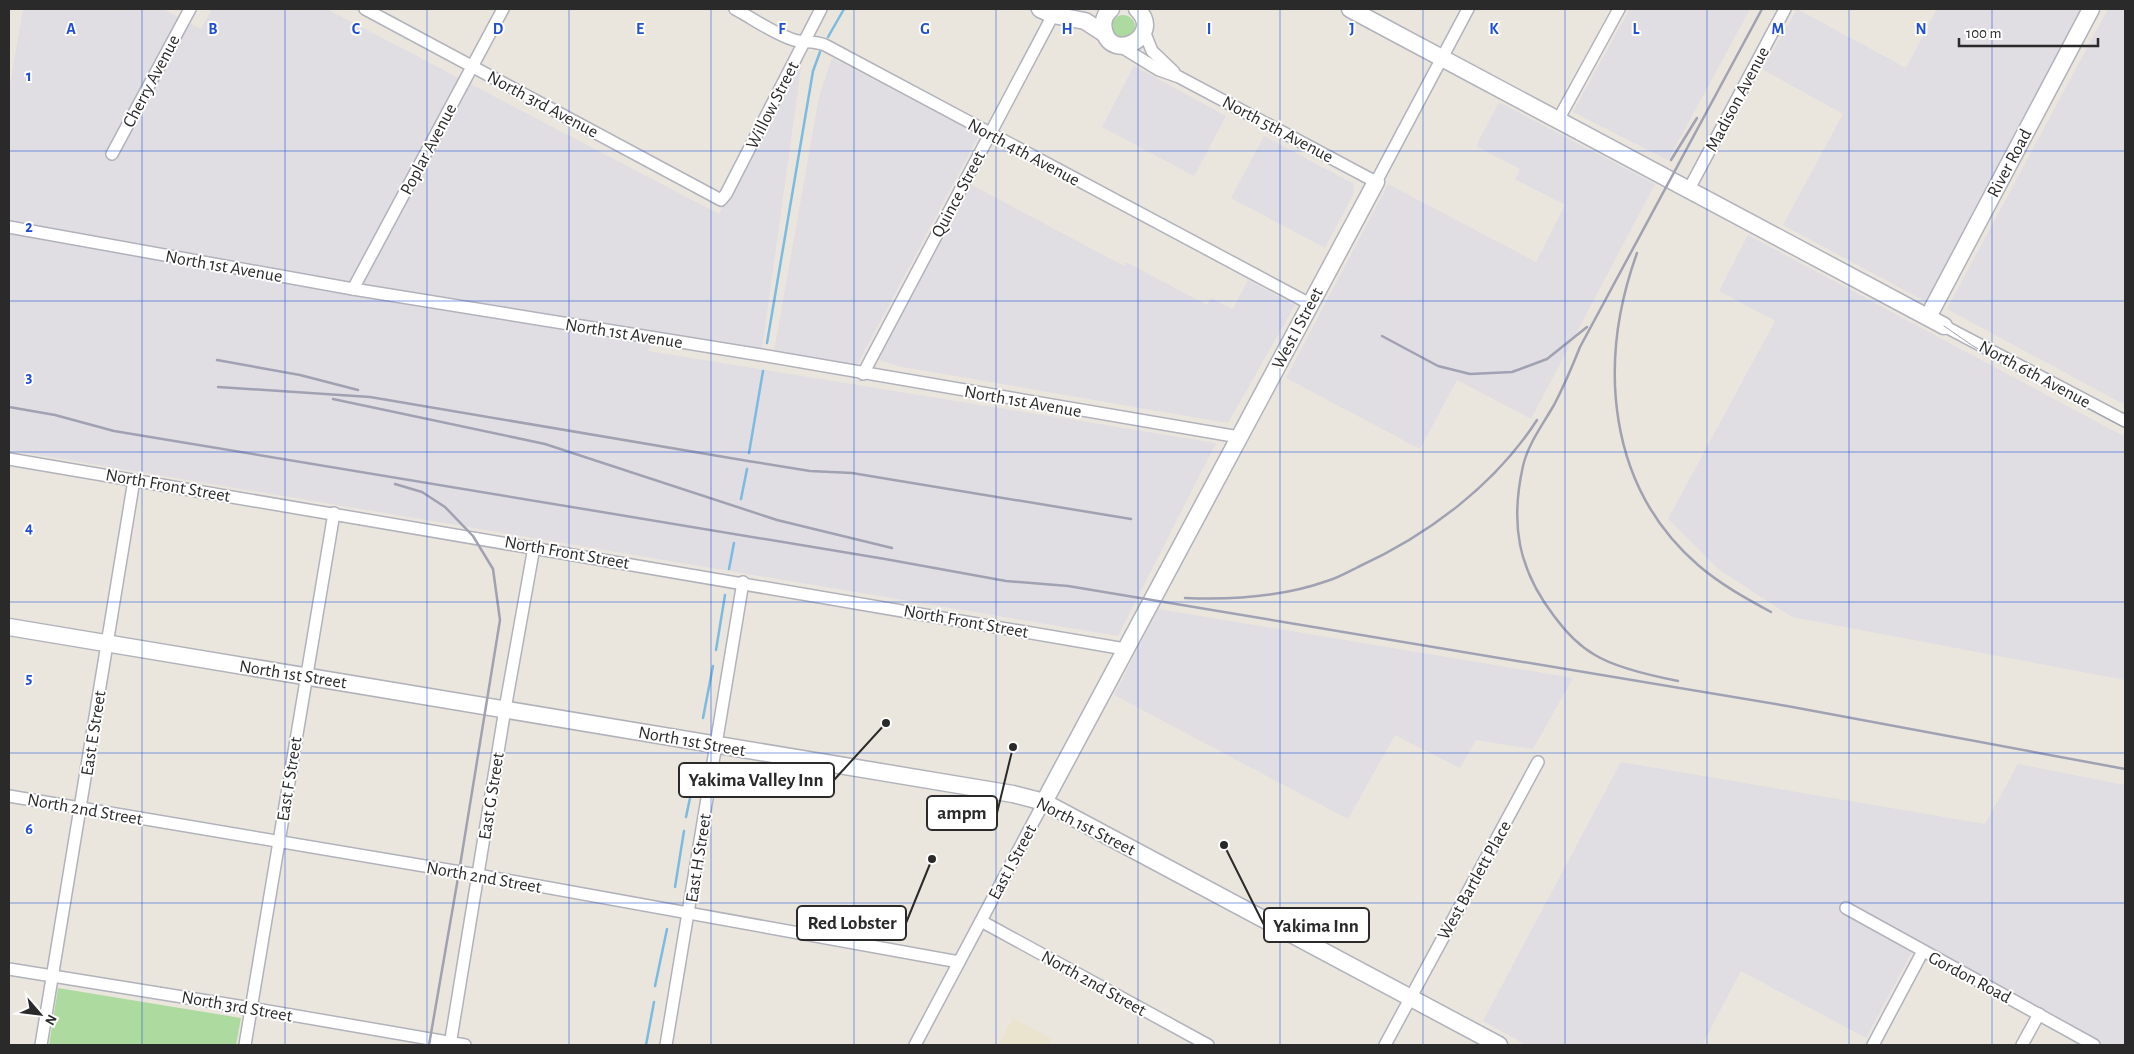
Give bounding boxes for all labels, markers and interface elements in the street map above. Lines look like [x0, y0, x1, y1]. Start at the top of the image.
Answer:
scale bar [1959, 15, 2098, 47]
text: A [66, 21, 76, 37]
text: B [208, 21, 218, 37]
text: C [352, 21, 361, 37]
text: D [493, 21, 504, 37]
text: E [636, 21, 644, 37]
text: F [778, 21, 786, 37]
text: G [920, 21, 930, 37]
text: H [1061, 21, 1073, 37]
text: I [1207, 21, 1211, 37]
text: J [1349, 21, 1355, 37]
text: K [1489, 21, 1499, 37]
text: L [1633, 21, 1640, 37]
text: M [1772, 21, 1784, 37]
text: N [1915, 21, 1927, 37]
text: 100 m [1966, 26, 2001, 41]
street label: Cherry Avenue [120, 32, 184, 131]
street label: Madison Avenue [1703, 44, 1773, 155]
street label: Willow Street [743, 59, 803, 152]
text: 1 [26, 68, 32, 84]
street label: North 3rd Avenue [484, 68, 601, 142]
street label: North 5th Avenue [1219, 93, 1336, 167]
street label: Poplar Avenue [397, 101, 460, 198]
street label: North 4th Avenue [965, 116, 1082, 190]
street label: River Road [1984, 126, 2035, 201]
street label: Quince Street [929, 148, 989, 241]
text: 2 [25, 219, 33, 235]
street label: North 1st Avenue [164, 248, 284, 286]
street label: West I Street [1269, 285, 1327, 372]
street label: North 1st Avenue [564, 316, 684, 352]
street label: North 6th Avenue [1976, 338, 2093, 412]
text: 3 [26, 369, 33, 385]
street label: North 1st Avenue [963, 383, 1083, 421]
street label: North Front Street [104, 466, 232, 506]
text: 4 [25, 520, 33, 536]
street label: North Front Street [503, 533, 631, 573]
street label: North Front Street [902, 602, 1030, 642]
street label: North 1st Street [238, 658, 348, 692]
text: 5 [26, 670, 33, 686]
street label: East E Street [78, 689, 110, 777]
street label: North 1st Street [637, 724, 747, 760]
street label: East F Street [274, 735, 306, 823]
street label: East G Street [476, 751, 508, 841]
callout: Yakima Valley Inn [679, 763, 834, 797]
text: Yakima Valley Inn [688, 771, 824, 790]
street label: North 2nd Street [26, 791, 144, 829]
street label: North 1st Street [1033, 794, 1138, 860]
callout: ampm [927, 796, 997, 830]
text: ampm [937, 804, 987, 823]
street label: East H Street [683, 812, 715, 904]
street label: West Bartlett Place [1435, 818, 1515, 943]
text: 6 [25, 821, 33, 837]
street label: East I Street [986, 822, 1040, 903]
street label: North 2nd Street [425, 859, 543, 897]
callout: Red Lobster [797, 906, 906, 940]
callout: Yakima Inn [1264, 908, 1369, 942]
text: Red Lobster [808, 914, 897, 933]
text: Yakima Inn [1273, 917, 1359, 936]
street label: North 2nd Street [1038, 948, 1149, 1020]
street label: Gordon Road [1925, 949, 2014, 1007]
street label: North 3rd Street [180, 988, 294, 1026]
north arrow [15, 989, 65, 1039]
text: N [42, 1012, 59, 1027]

